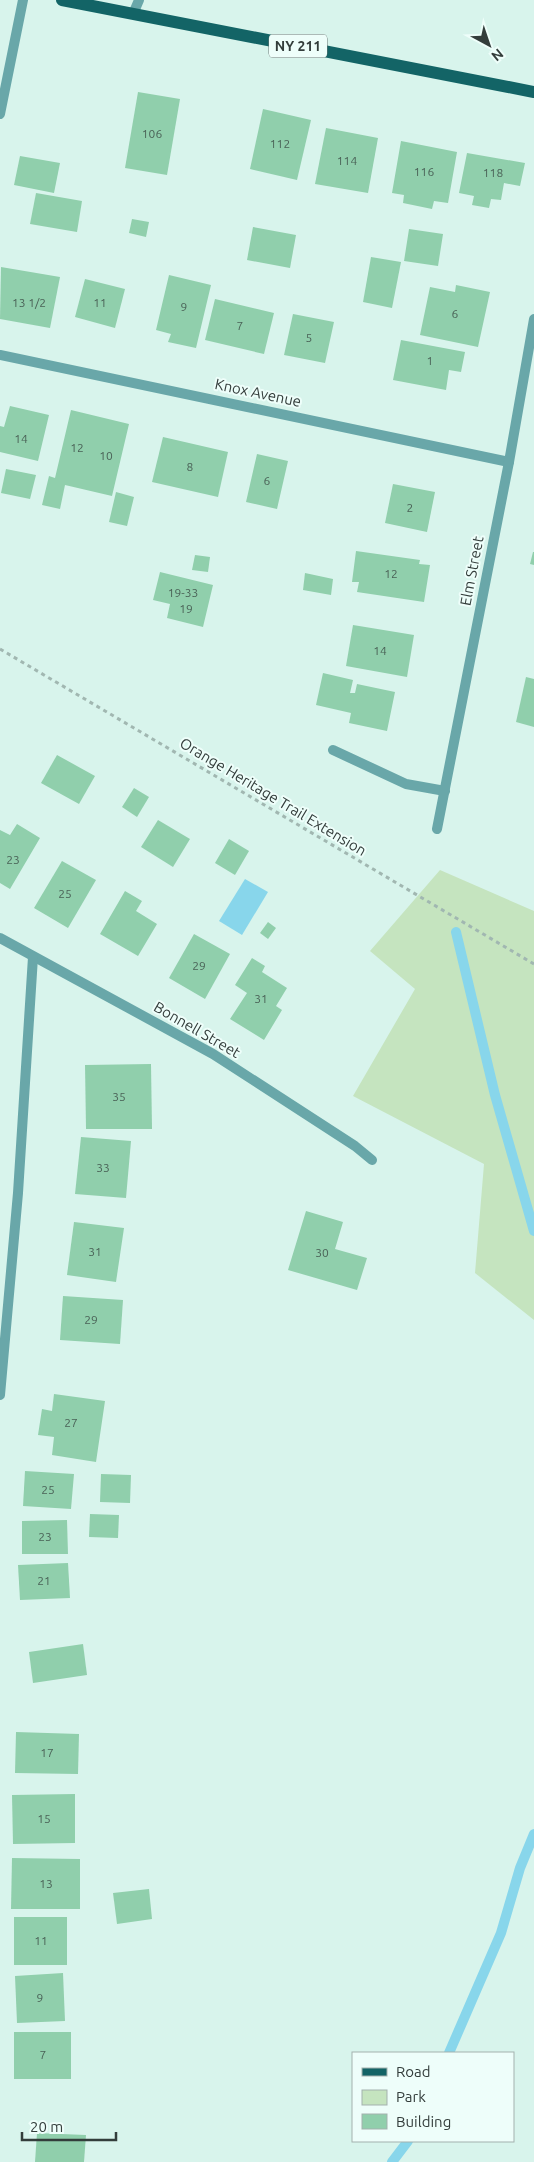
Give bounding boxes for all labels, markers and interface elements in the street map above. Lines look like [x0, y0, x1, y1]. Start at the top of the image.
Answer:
north arrow [464, 20, 514, 70]
road number: NY 211 [269, 34, 327, 58]
text: N [488, 45, 507, 64]
house number: 106 [142, 127, 162, 140]
house number: 112 [270, 137, 290, 150]
house number: 114 [337, 154, 357, 167]
house number: 116 [414, 165, 434, 178]
house number: 118 [483, 166, 503, 179]
house number: 13 1/2 [12, 296, 46, 309]
house number: 11 [93, 296, 107, 309]
house number: 9 [181, 300, 187, 313]
house number: 6 [452, 307, 459, 320]
house number: 7 [237, 319, 243, 332]
house number: 5 [306, 331, 312, 344]
house number: 1 [427, 354, 433, 367]
street label: Knox Avenue [213, 375, 303, 410]
house number: 14 [14, 432, 28, 445]
house number: 12 [70, 441, 84, 454]
house number: 10 [99, 449, 113, 462]
house number: 8 [187, 460, 194, 473]
house number: 6 [264, 474, 271, 487]
house number: 2 [407, 501, 413, 514]
street label: Elm Street [456, 535, 487, 607]
house number: 12 [384, 567, 398, 580]
house number: 19-33 [168, 586, 198, 599]
house number: 19 [179, 602, 193, 615]
house number: 14 [373, 644, 387, 657]
street label: Orange Heritage Trail Extension [177, 734, 370, 859]
house number: 23 [6, 853, 20, 866]
house number: 25 [58, 887, 72, 900]
house number: 29 [192, 959, 206, 972]
house number: 31 [254, 992, 268, 1005]
street label: Bonnell Street [151, 998, 244, 1061]
house number: 35 [112, 1090, 126, 1103]
house number: 33 [96, 1161, 110, 1174]
house number: 31 [88, 1245, 102, 1258]
house number: 30 [315, 1246, 329, 1259]
house number: 29 [84, 1313, 98, 1326]
house number: 27 [64, 1416, 78, 1429]
house number: 25 [41, 1483, 55, 1496]
house number: 23 [38, 1530, 52, 1543]
house number: 21 [37, 1574, 51, 1587]
house number: 17 [40, 1746, 54, 1759]
house number: 15 [37, 1812, 51, 1825]
house number: 13 [39, 1877, 53, 1890]
house number: 11 [34, 1934, 48, 1947]
house number: 9 [37, 1991, 43, 2004]
house number: 7 [40, 2048, 46, 2061]
legend [352, 2052, 514, 2142]
text: Road [396, 2063, 431, 2080]
text: Park [396, 2088, 426, 2105]
scale bar [22, 2110, 116, 2142]
text: Building [396, 2113, 451, 2130]
text: 20 m [30, 2118, 63, 2135]

